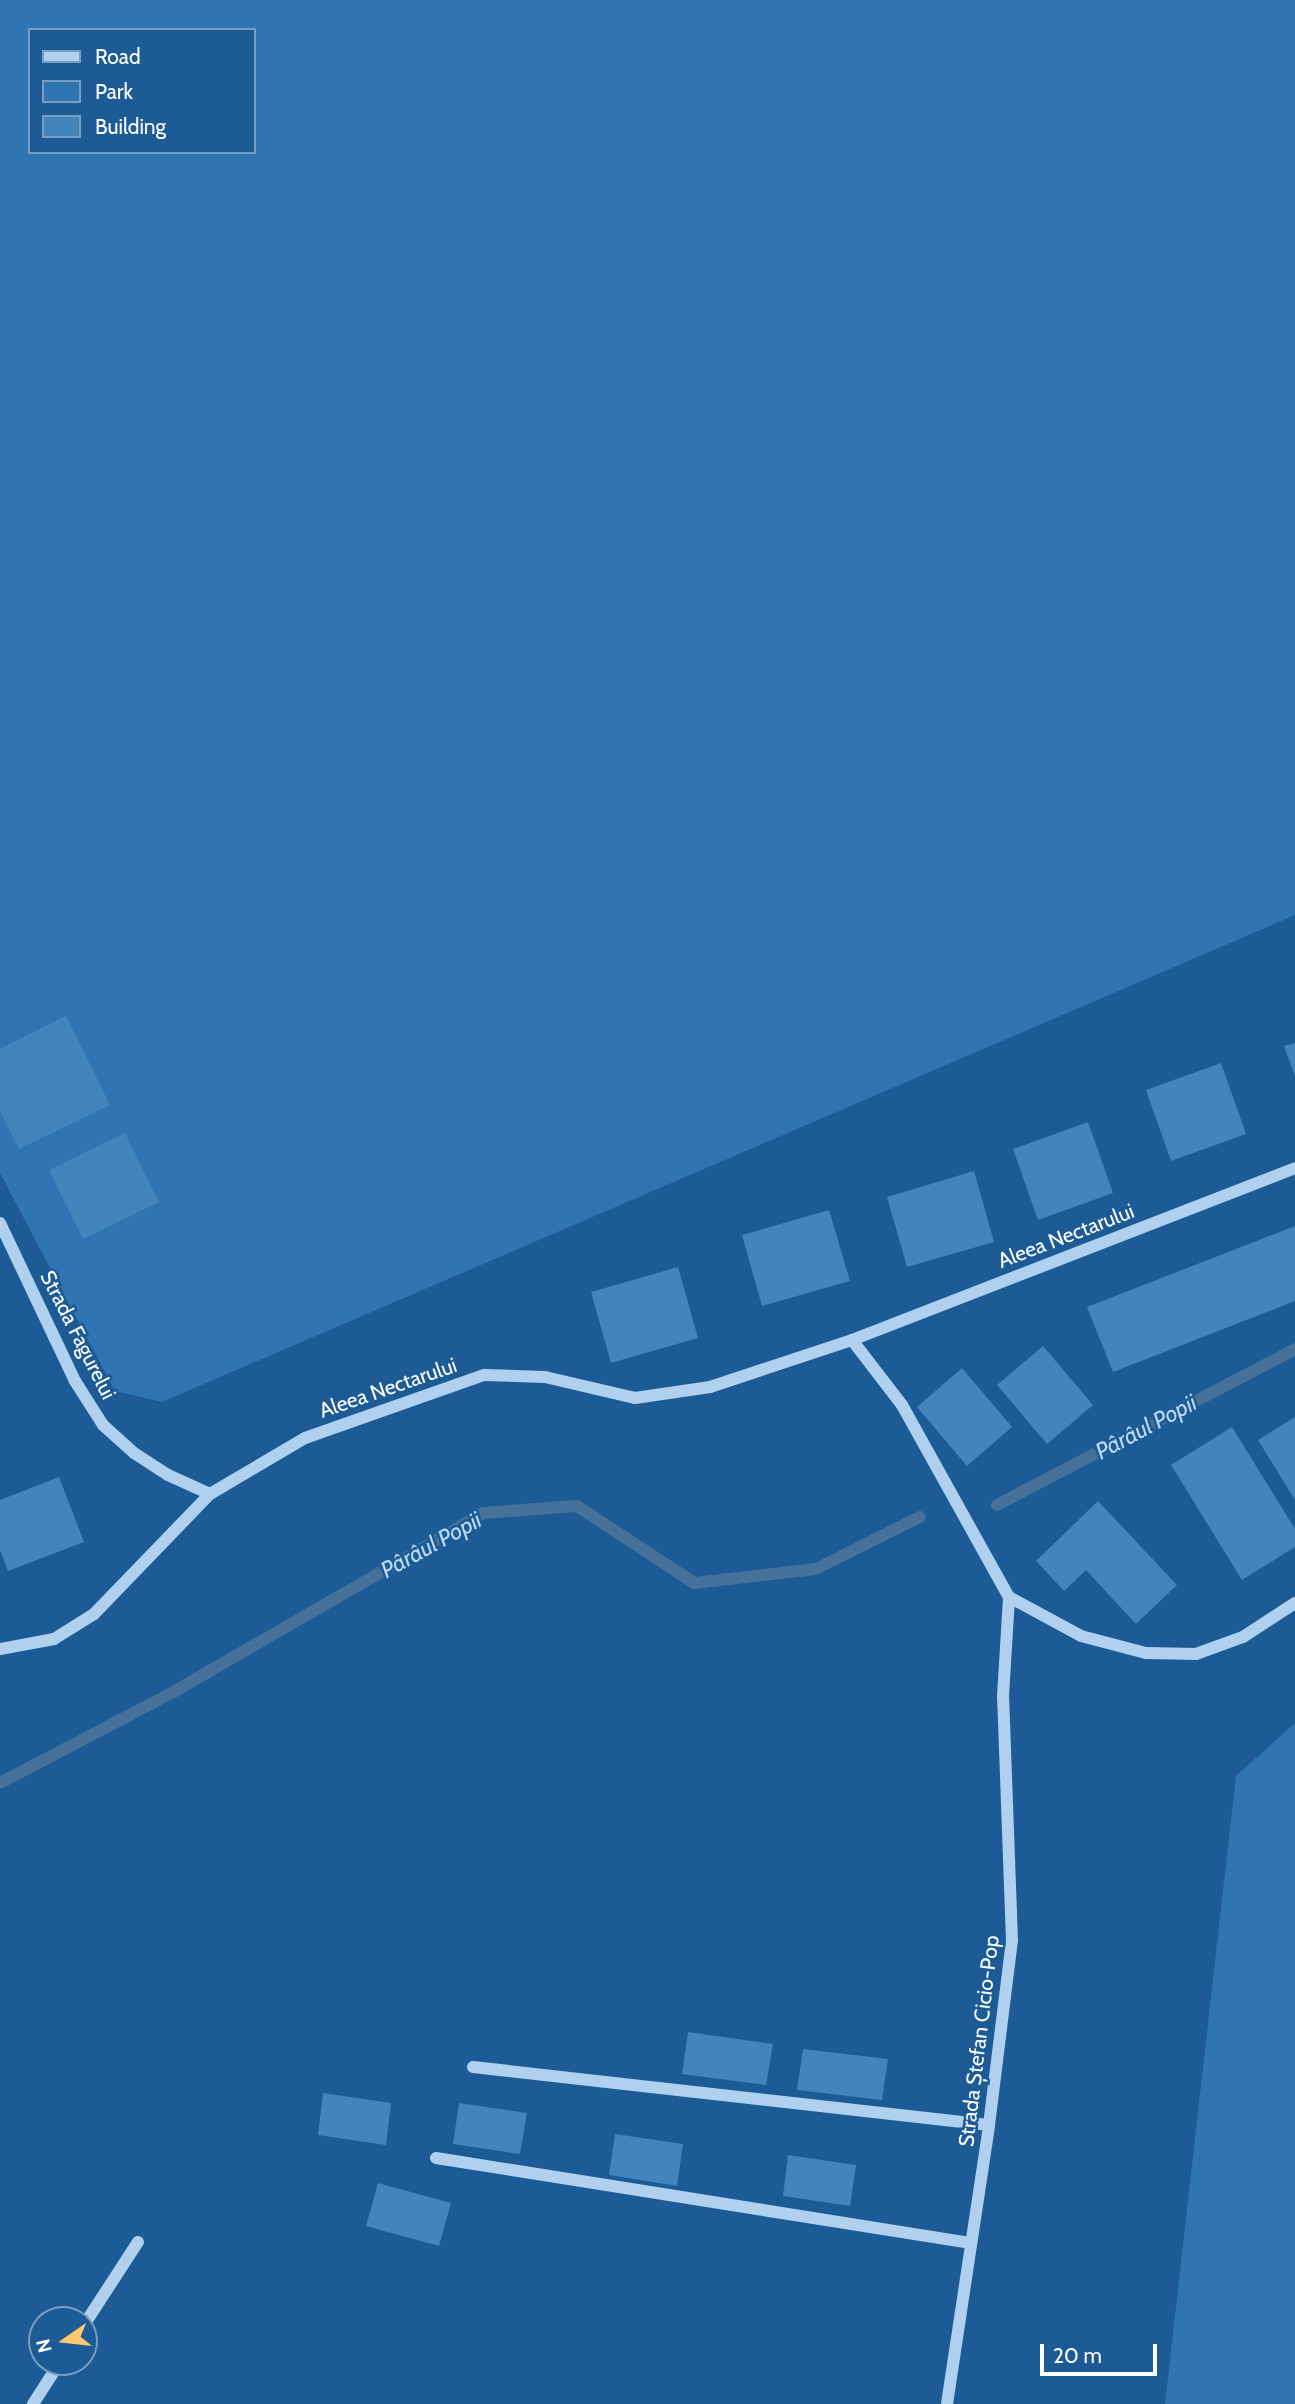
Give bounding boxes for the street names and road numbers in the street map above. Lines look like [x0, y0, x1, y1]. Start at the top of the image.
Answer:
street label: Aleea Nectarului [994, 1198, 1138, 1274]
street label: Strada Fagurelui [35, 1267, 121, 1403]
street label: Aleea Nectarului [316, 1353, 460, 1423]
street label: Strada Ștefan Cicio-Pop [954, 1934, 1004, 2148]

